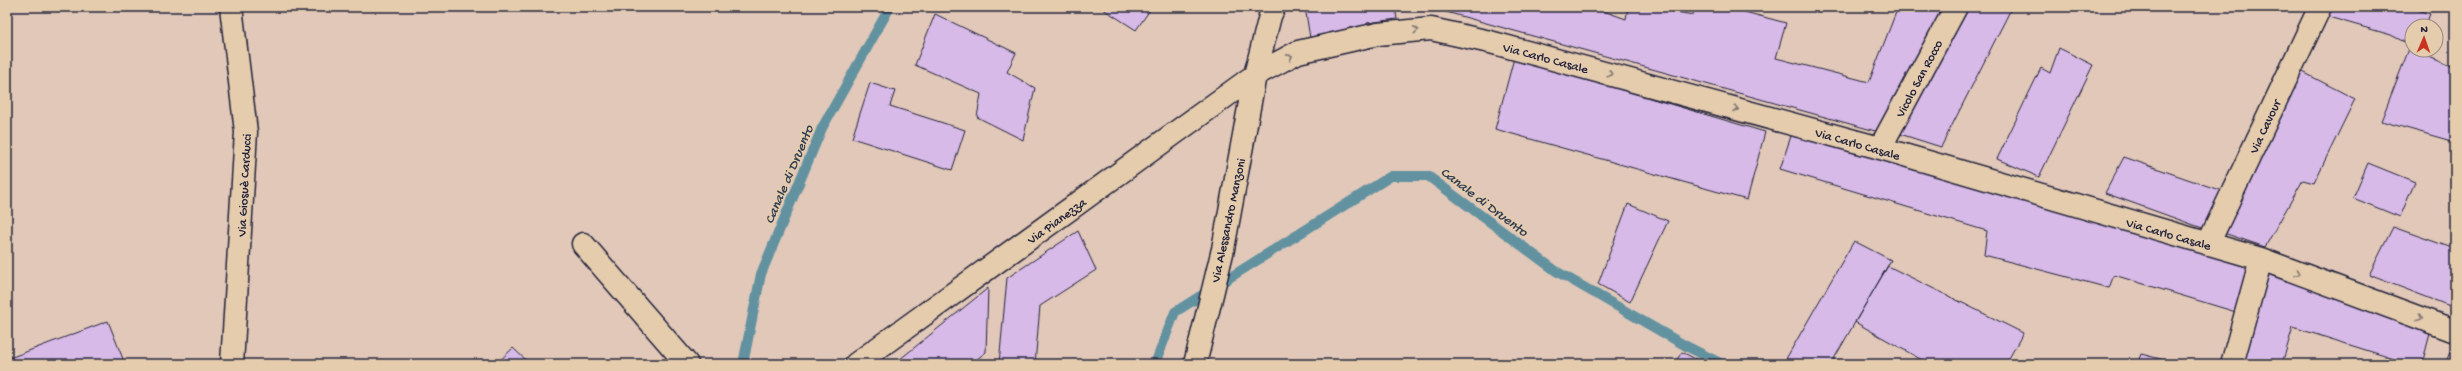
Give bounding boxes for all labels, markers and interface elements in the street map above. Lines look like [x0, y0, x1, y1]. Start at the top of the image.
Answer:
north arrow [2404, 18, 2444, 58]
text: N [2420, 24, 2428, 36]
one-way arrow [1413, 26, 1419, 35]
street label: Vicolo San Rocco [1893, 38, 1947, 121]
street label: Via Carlo Casale [1500, 41, 1590, 78]
one-way arrow [1285, 54, 1293, 61]
one-way arrow [1607, 70, 1614, 78]
street label: Via Cavour [2247, 96, 2286, 157]
one-way arrow [1732, 104, 1739, 113]
water label: Canale di Druento [762, 122, 819, 227]
street label: Via Carlo Casale [1812, 126, 1902, 165]
street label: Via Giosuè Carducci [235, 133, 256, 238]
street label: Via Alessandro Manzoni [1209, 157, 1250, 285]
water label: Canale di Druento [1436, 164, 1531, 242]
street label: Via Pianezza [1024, 195, 1090, 249]
street label: Via Carlo Casale [2123, 216, 2213, 255]
one-way arrow [2294, 268, 2301, 277]
one-way arrow [2416, 313, 2423, 322]

